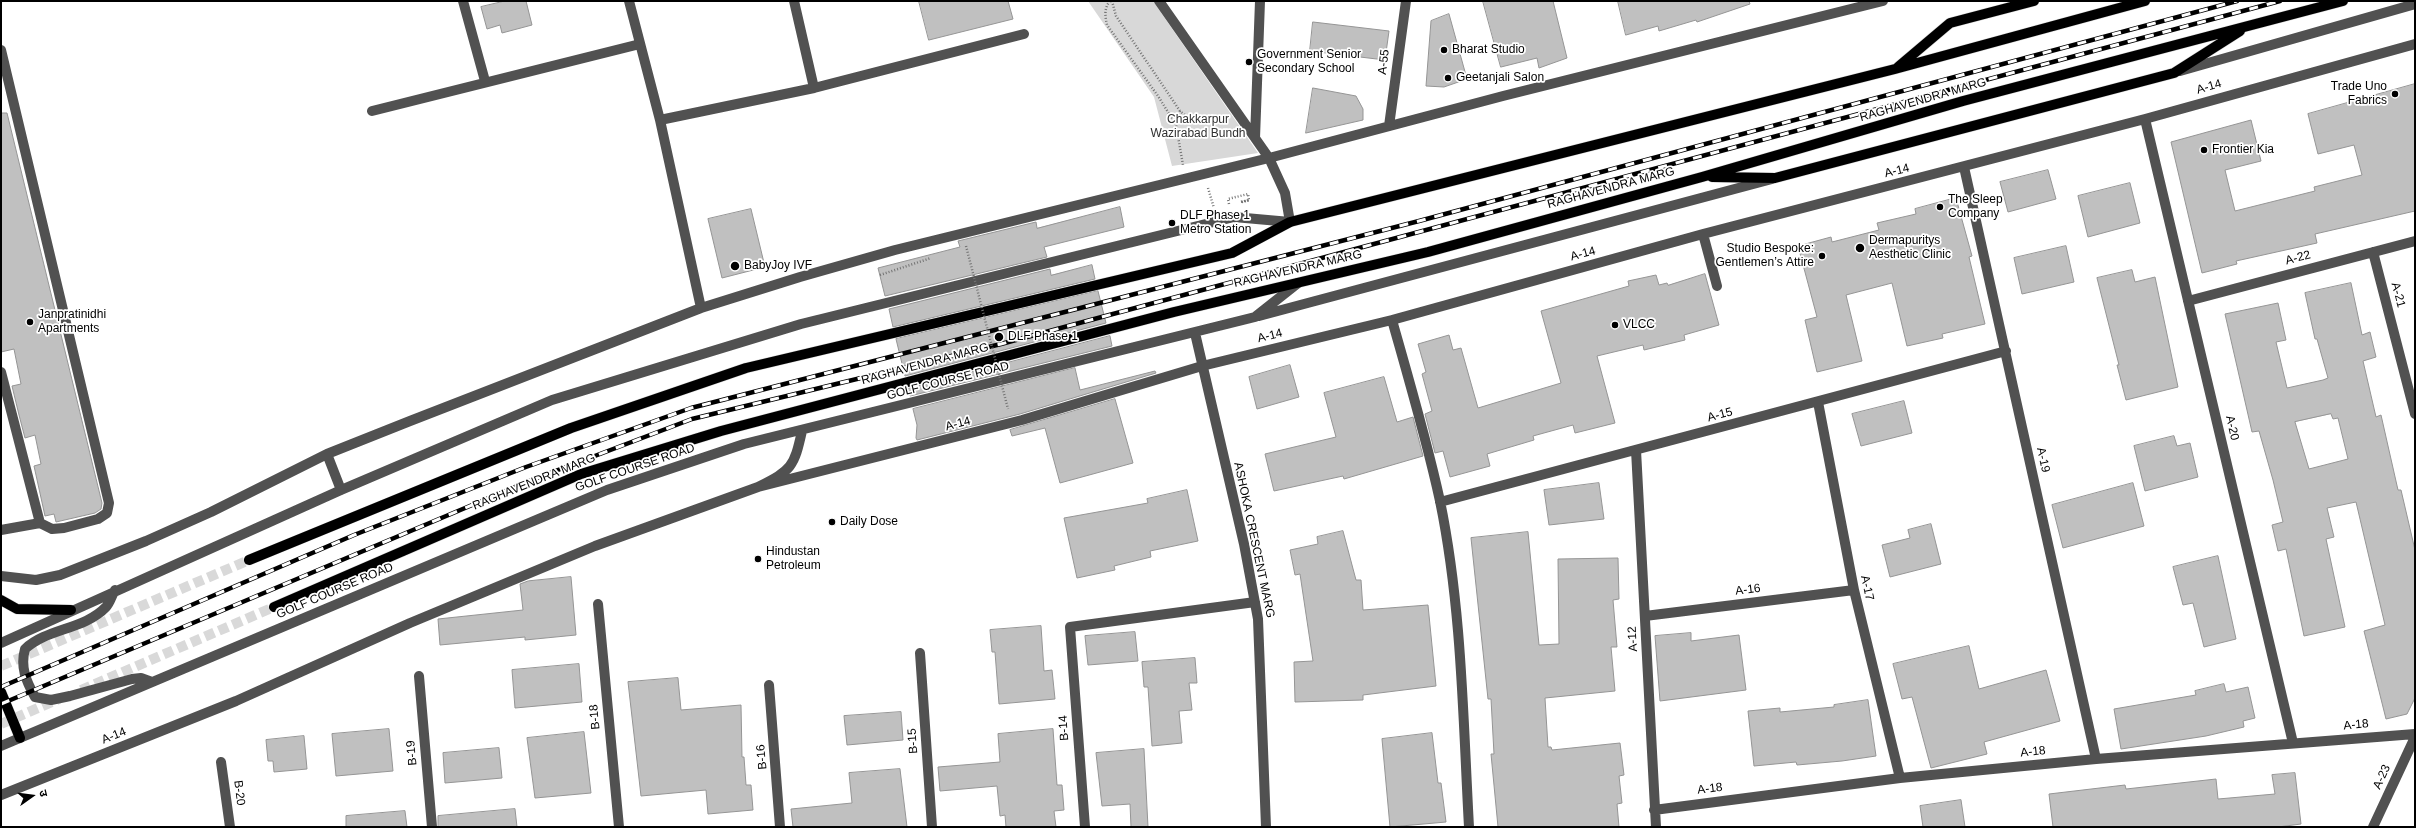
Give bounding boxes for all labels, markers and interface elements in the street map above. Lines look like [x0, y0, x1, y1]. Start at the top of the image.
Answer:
place label: Bharat Studio [1452, 43, 1525, 57]
marker: Bharat Studio [1439, 45, 1449, 55]
place label: Government Senior Secondary School [1257, 48, 1361, 76]
street label: A-55 [1375, 49, 1393, 75]
marker: Government Senior Secondary School [1244, 57, 1254, 67]
place label: Geetanjali Salon [1456, 71, 1544, 85]
marker: Geetanjali Salon [1443, 73, 1453, 83]
street label: RAGHAVENDRA MARG [1858, 75, 1988, 125]
street label: A-14 [2195, 77, 2223, 97]
place label: Trade Uno Fabrics [2331, 80, 2387, 108]
marker: Trade Uno Fabrics [2390, 89, 2400, 99]
park label: Chakkarpur Wazirabad Bundh [1151, 113, 1245, 141]
place label: Frontier Kia [2212, 143, 2274, 157]
marker: Frontier Kia [2199, 145, 2209, 155]
street label: A-14 [1883, 161, 1911, 181]
street label: RAGHAVENDRA MARG [1546, 164, 1676, 212]
place label: The Sleep Company [1948, 193, 2003, 221]
marker: The Sleep Company [1935, 202, 1945, 212]
place label: DLF Phase 1 Metro Station [1180, 209, 1251, 237]
marker: DLF Phase 1 Metro Station [1167, 218, 1177, 228]
place label: Dermapuritys Aesthetic Clinic [1869, 234, 1951, 262]
place label: Studio Bespoke: Gentlemen’s Attire [1716, 242, 1814, 270]
marker: Dermapuritys Aesthetic Clinic [1854, 242, 1866, 254]
street label: A-14 [1569, 244, 1597, 264]
street label: RAGHAVENDRA MARG [1232, 247, 1364, 291]
street label: A-22 [2284, 248, 2312, 268]
marker: Studio Bespoke: Gentlemen’s Attire [1817, 251, 1827, 261]
place label: BabyJoy IVF [744, 259, 812, 273]
marker: BabyJoy IVF [729, 260, 741, 272]
street label: A-21 [2388, 281, 2408, 309]
place label: Janpratinidhi Apartments [38, 308, 106, 336]
marker: Janpratinidhi Apartments [25, 317, 35, 327]
place label: VLCC [1623, 318, 1655, 332]
marker: VLCC [1610, 320, 1620, 330]
street label: A-14 [1256, 326, 1284, 346]
place label: DLF Phase 1 [1008, 330, 1078, 344]
marker: DLF Phase 1 [993, 331, 1005, 343]
street label: RAGHAVENDRA MARG [860, 340, 990, 388]
street label: GOLF COURSE ROAD [885, 359, 1011, 403]
street label: A-15 [1706, 405, 1734, 425]
street label: A-14 [944, 414, 972, 434]
street label: A-20 [2222, 414, 2242, 442]
street label: GOLF COURSE ROAD [573, 441, 697, 495]
street label: A-19 [2033, 446, 2053, 474]
street label: RAGHAVENDRA MARG [471, 451, 597, 513]
street label: ASHOKA CRESCENT MARG [1230, 461, 1278, 619]
place label: Daily Dose [840, 515, 898, 529]
marker: Daily Dose [827, 517, 837, 527]
place label: Hindustan Petroleum [766, 545, 821, 573]
marker: Hindustan Petroleum [753, 554, 763, 564]
street label: GOLF COURSE ROAD [274, 560, 396, 622]
street label: A-17 [1857, 574, 1877, 602]
street label: A-16 [1735, 581, 1761, 599]
street label: A-12 [1625, 626, 1641, 652]
street label: B-18 [587, 704, 603, 730]
street label: B-14 [1056, 715, 1072, 741]
street label: A-18 [2343, 717, 2369, 733]
street label: A-14 [100, 725, 128, 747]
street label: B-15 [905, 728, 921, 754]
street label: B-19 [404, 740, 420, 766]
street label: B-16 [754, 744, 770, 770]
street label: A-18 [2020, 744, 2046, 760]
street label: A-23 [2370, 762, 2394, 792]
north arrow [12, 776, 52, 816]
street label: B-20 [230, 780, 248, 806]
street label: A-18 [1697, 780, 1723, 798]
text: उ [37, 789, 50, 798]

